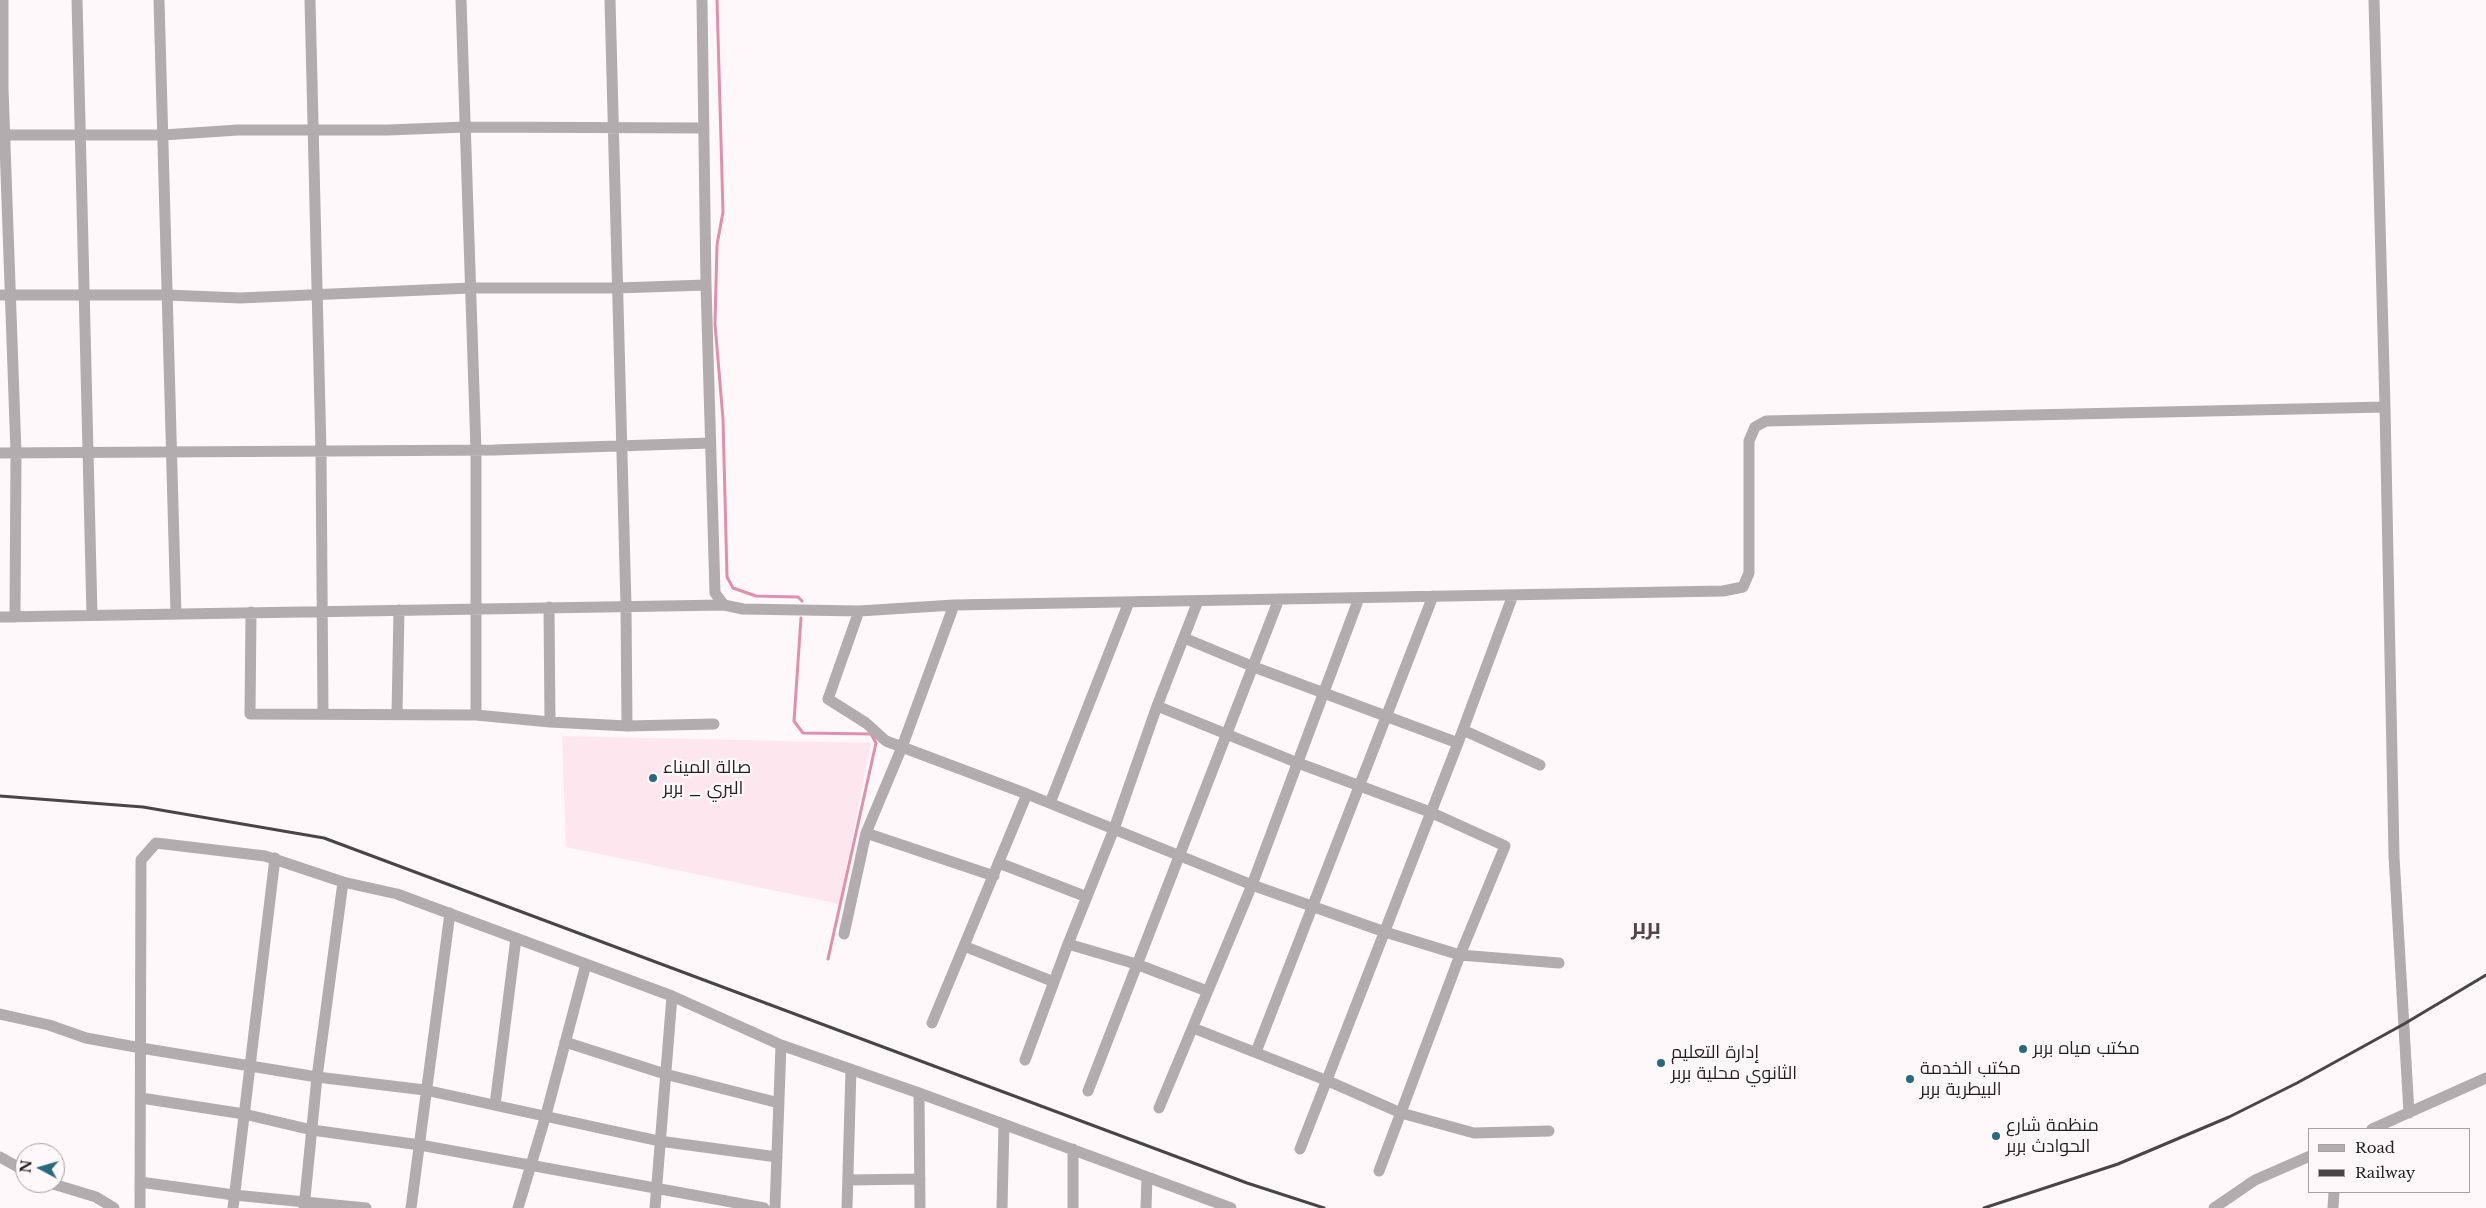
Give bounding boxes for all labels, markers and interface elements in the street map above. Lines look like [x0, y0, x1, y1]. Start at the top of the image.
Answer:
place label: صالة الميناء البري _ بربر [663, 757, 751, 800]
marker: صالة الميناء البري _ بربر [647, 772, 659, 784]
district label: بربر [1631, 915, 1661, 941]
place label: مكتب مياه بربر [2033, 1038, 2140, 1060]
place label: إدارة التعليم الثانوي محلية بربر [1671, 1042, 1797, 1084]
marker: مكتب مياه بربر [2017, 1043, 2029, 1055]
marker: إدارة التعليم الثانوي محلية بربر [1655, 1057, 1667, 1069]
place label: مكتب الخدمة البيطرية بربر [1920, 1058, 2021, 1100]
marker: مكتب الخدمة البيطرية بربر [1904, 1073, 1916, 1085]
place label: منظمة شارع الحوادث بربر [2006, 1115, 2099, 1158]
legend [2308, 1128, 2471, 1193]
marker: منظمة شارع الحوادث بربر [1990, 1130, 2002, 1142]
text: Road [2355, 1138, 2395, 1157]
north arrow [15, 1143, 65, 1193]
text: N [16, 1159, 36, 1174]
text: Railway [2355, 1163, 2415, 1182]

